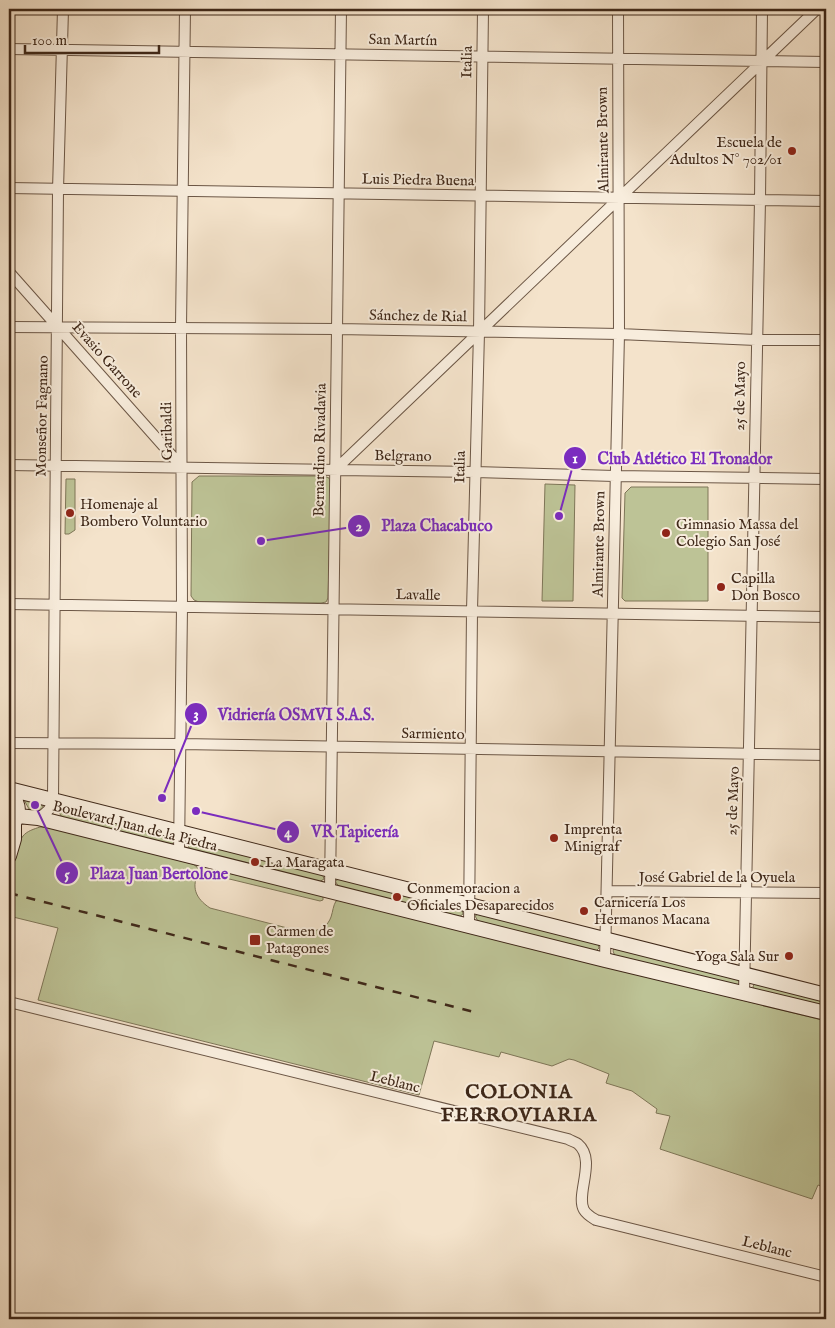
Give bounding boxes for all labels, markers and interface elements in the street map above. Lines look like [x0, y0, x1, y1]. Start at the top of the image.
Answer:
scale bar [25, 22, 159, 54]
street label: San Martín [368, 30, 438, 50]
text: 100 m [32, 31, 68, 50]
street label: Italia [457, 45, 477, 78]
street label: Almirante Brown [593, 87, 613, 194]
place label: Escuela de Adultos N° 702/01 [669, 133, 782, 169]
marker: Escuela de Adultos N° 702/01 [786, 145, 798, 157]
street label: Luis Piedra Buena [361, 170, 475, 190]
street label: Sánchez de Rial [369, 306, 468, 326]
street label: Evasio Garrone [68, 318, 146, 402]
street label: Monseñor Fagnano [31, 355, 53, 477]
street label: 25 de Mayo [730, 361, 750, 431]
street label: Bernardino Rivadavia [309, 383, 331, 517]
street label: Garibaldi [157, 402, 177, 460]
callout: Club Atlético El Tronador [563, 443, 783, 474]
street label: Belgrano [374, 446, 432, 466]
text: 1 [572, 449, 578, 468]
street label: Italia [450, 450, 470, 483]
text: Club Atlético El Tronador [598, 450, 773, 470]
street label: Almirante Brown [589, 491, 609, 598]
place label: Homenaje al Bombero Voluntario [80, 495, 207, 531]
marker: Homenaje al Bombero Voluntario [64, 507, 76, 519]
callout: Plaza Chacabuco [346, 510, 502, 541]
place label: Gimnasio Massa del Colegio San José [676, 515, 799, 551]
text: 2 [355, 517, 363, 536]
text: Plaza Chacabuco [381, 517, 493, 537]
marker: Gimnasio Massa del Colegio San José [660, 527, 672, 539]
place label: Capilla Don Bosco [731, 569, 800, 605]
marker: Capilla Don Bosco [715, 581, 727, 593]
street label: Lavalle [395, 585, 441, 605]
callout: Vidriería OSMVI S.A.S. [183, 699, 385, 730]
text: 3 [193, 705, 199, 724]
text: Vidriería OSMVI S.A.S. [217, 706, 374, 726]
street label: Sarmiento [401, 724, 465, 744]
street label: 25 de Mayo [722, 766, 744, 836]
street label: Boulevard Juan de la Piedra [51, 796, 220, 856]
callout: VR Tapicería [276, 816, 408, 847]
place label: Imprenta Minigraf [564, 820, 623, 856]
text: 4 [284, 823, 292, 842]
text: VR Tapicería [310, 823, 400, 843]
marker: Imprenta Minigraf [548, 832, 560, 844]
place label: La Maragata [265, 853, 345, 872]
marker: La Maragata [249, 856, 261, 868]
callout: Plaza Juan Bertolone [55, 858, 238, 889]
text: 5 [64, 865, 70, 884]
text: Plaza Juan Bertolone [90, 865, 229, 885]
street label: José Gabriel de la Oyuela [637, 868, 796, 887]
place label: Conmemoracion a Oficiales Desaparecidos [407, 879, 554, 915]
marker: Conmemoracion a Oficiales Desaparecidos [391, 891, 403, 903]
place label: Carnicería Los Hermanos Macana [594, 893, 710, 929]
marker: Carnicería Los Hermanos Macana [578, 905, 590, 917]
place label: Carmen de Patagones [266, 922, 333, 958]
marker: Carmen de Patagones [248, 933, 262, 947]
place label: Yoga Sala Sur [695, 947, 779, 966]
marker: Yoga Sala Sur [783, 950, 795, 962]
street label: Leblanc [368, 1067, 422, 1097]
district label: COLONIA FERROVIARIA [441, 1080, 598, 1128]
street label: Leblanc [740, 1232, 794, 1262]

